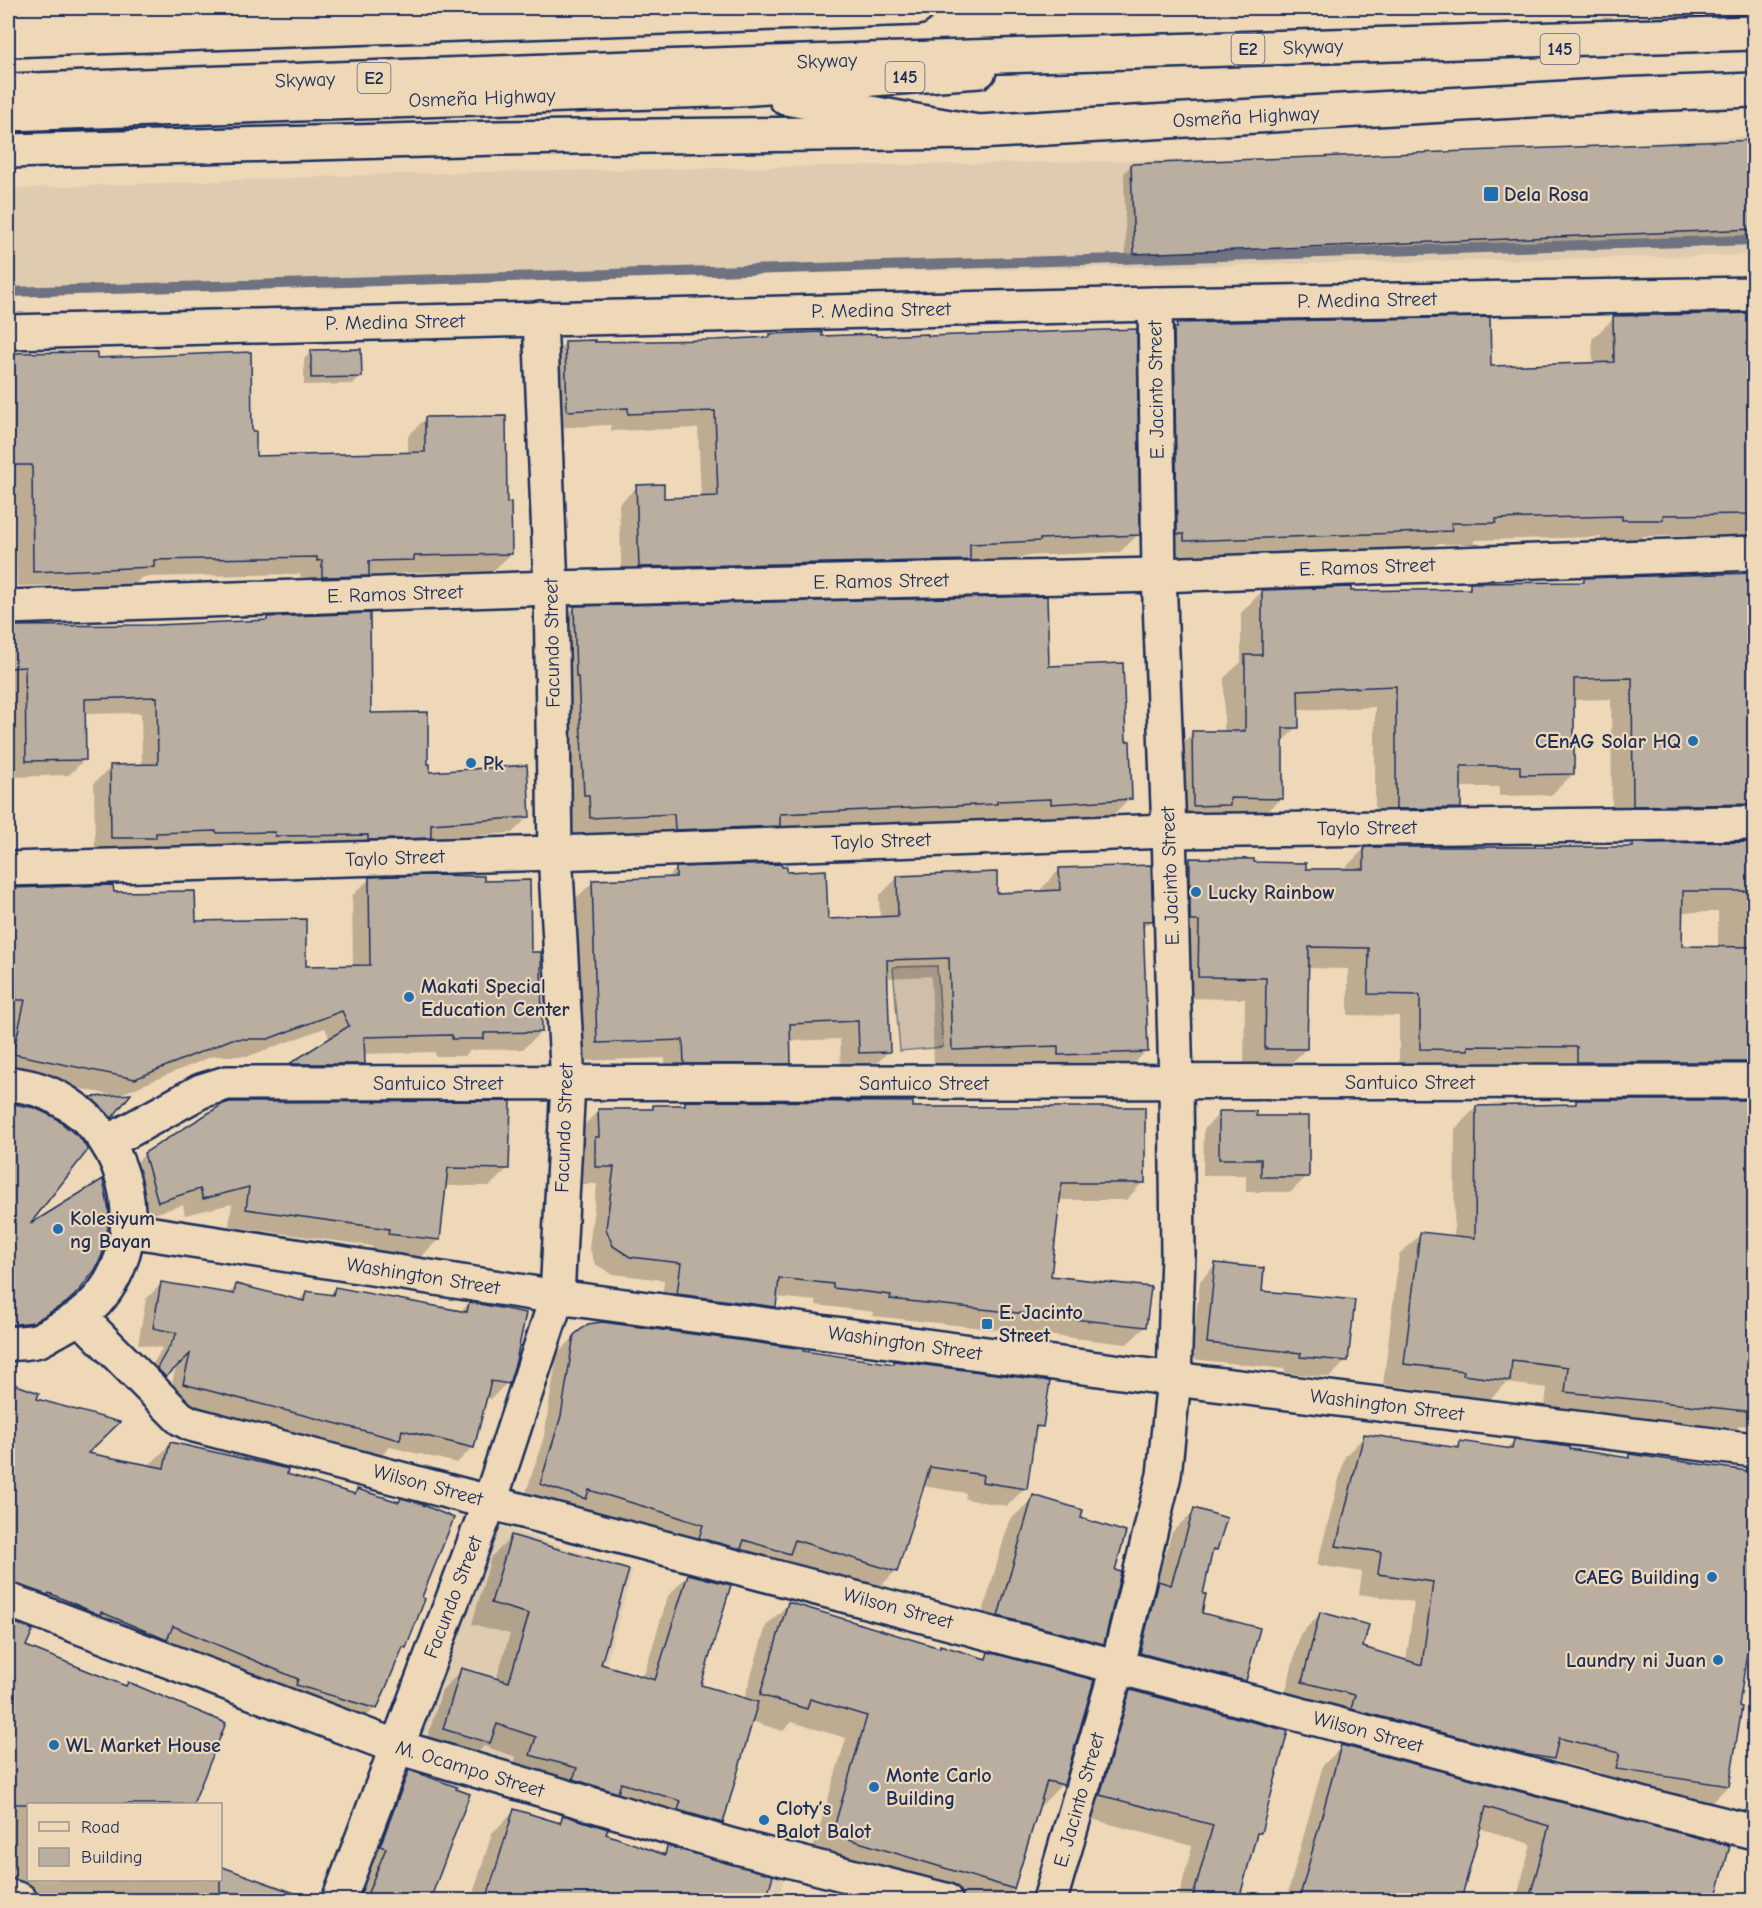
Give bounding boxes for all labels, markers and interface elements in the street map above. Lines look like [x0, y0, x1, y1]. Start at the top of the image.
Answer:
road number: E2 [1232, 34, 1264, 64]
street label: Skyway [1282, 34, 1344, 60]
road number: 145 [1540, 34, 1580, 64]
street label: Skyway [796, 48, 858, 74]
road number: 145 [886, 62, 924, 92]
road number: E2 [358, 63, 391, 93]
street label: Skyway [274, 67, 336, 93]
street label: Osmeña Highway [408, 84, 556, 112]
street label: Osmeña Highway [1172, 102, 1320, 132]
place label: Dela Rosa [1504, 183, 1589, 206]
marker: Dela Rosa [1482, 185, 1500, 203]
street label: P. Medina Street [1297, 287, 1438, 313]
street label: P. Medina Street [811, 297, 952, 323]
street label: P. Medina Street [325, 309, 466, 335]
street label: E. Jacinto Street [1143, 319, 1169, 460]
street label: E. Ramos Street [1299, 553, 1437, 581]
street label: E. Ramos Street [813, 568, 950, 594]
street label: Facundo Street [539, 577, 565, 708]
street label: E. Ramos Street [327, 580, 465, 608]
place label: CEnAG Solar HQ [1535, 730, 1681, 753]
marker: CEnAG Solar HQ [1686, 734, 1700, 748]
place label: Pk [483, 752, 504, 775]
marker: Pk [464, 756, 478, 770]
street label: E. Jacinto Street [1156, 805, 1184, 946]
street label: Taylo Street [1317, 816, 1418, 840]
street label: Taylo Street [831, 828, 932, 854]
street label: Taylo Street [345, 845, 446, 871]
place label: Lucky Rainbow [1208, 881, 1335, 904]
marker: Lucky Rainbow [1189, 885, 1203, 899]
place label: Makati Special Education Center [421, 975, 570, 1021]
marker: Makati Special Education Center [402, 990, 416, 1004]
street label: Facundo Street [550, 1062, 578, 1193]
street label: Santuico Street [1345, 1071, 1476, 1094]
street label: Santuico Street [373, 1072, 504, 1095]
street label: Santuico Street [859, 1072, 990, 1095]
place label: Kolesiyum ng Bayan [70, 1207, 155, 1253]
marker: Kolesiyum ng Bayan [51, 1222, 65, 1236]
street label: Washington Street [345, 1253, 503, 1300]
place label: E. Jacinto Street [999, 1301, 1083, 1347]
marker: E. Jacinto Street [980, 1317, 994, 1331]
street label: Washington Street [827, 1321, 985, 1365]
street label: Washington Street [1309, 1384, 1467, 1426]
street label: Wilson Street [370, 1459, 487, 1511]
street label: Facundo Street [419, 1531, 487, 1662]
place label: CAEG Building [1575, 1566, 1700, 1589]
marker: CAEG Building [1705, 1570, 1719, 1584]
street label: Wilson Street [840, 1582, 957, 1634]
place label: Laundry ni Juan [1566, 1649, 1706, 1672]
marker: Laundry ni Juan [1711, 1653, 1725, 1667]
street label: Wilson Street [1310, 1706, 1427, 1758]
street label: E. Jacinto Street [1049, 1729, 1110, 1870]
place label: WL Market House [66, 1734, 221, 1757]
street label: M. Ocampo Street [393, 1736, 548, 1803]
marker: WL Market House [47, 1738, 61, 1752]
place label: Monte Carlo Building [886, 1764, 992, 1810]
marker: Monte Carlo Building [867, 1780, 881, 1794]
place label: Cloty’s Balot Balot [776, 1797, 871, 1843]
legend [27, 1803, 222, 1881]
marker: Cloty’s Balot Balot [757, 1813, 771, 1827]
text: Road [81, 1817, 120, 1838]
text: Building [81, 1847, 143, 1868]

